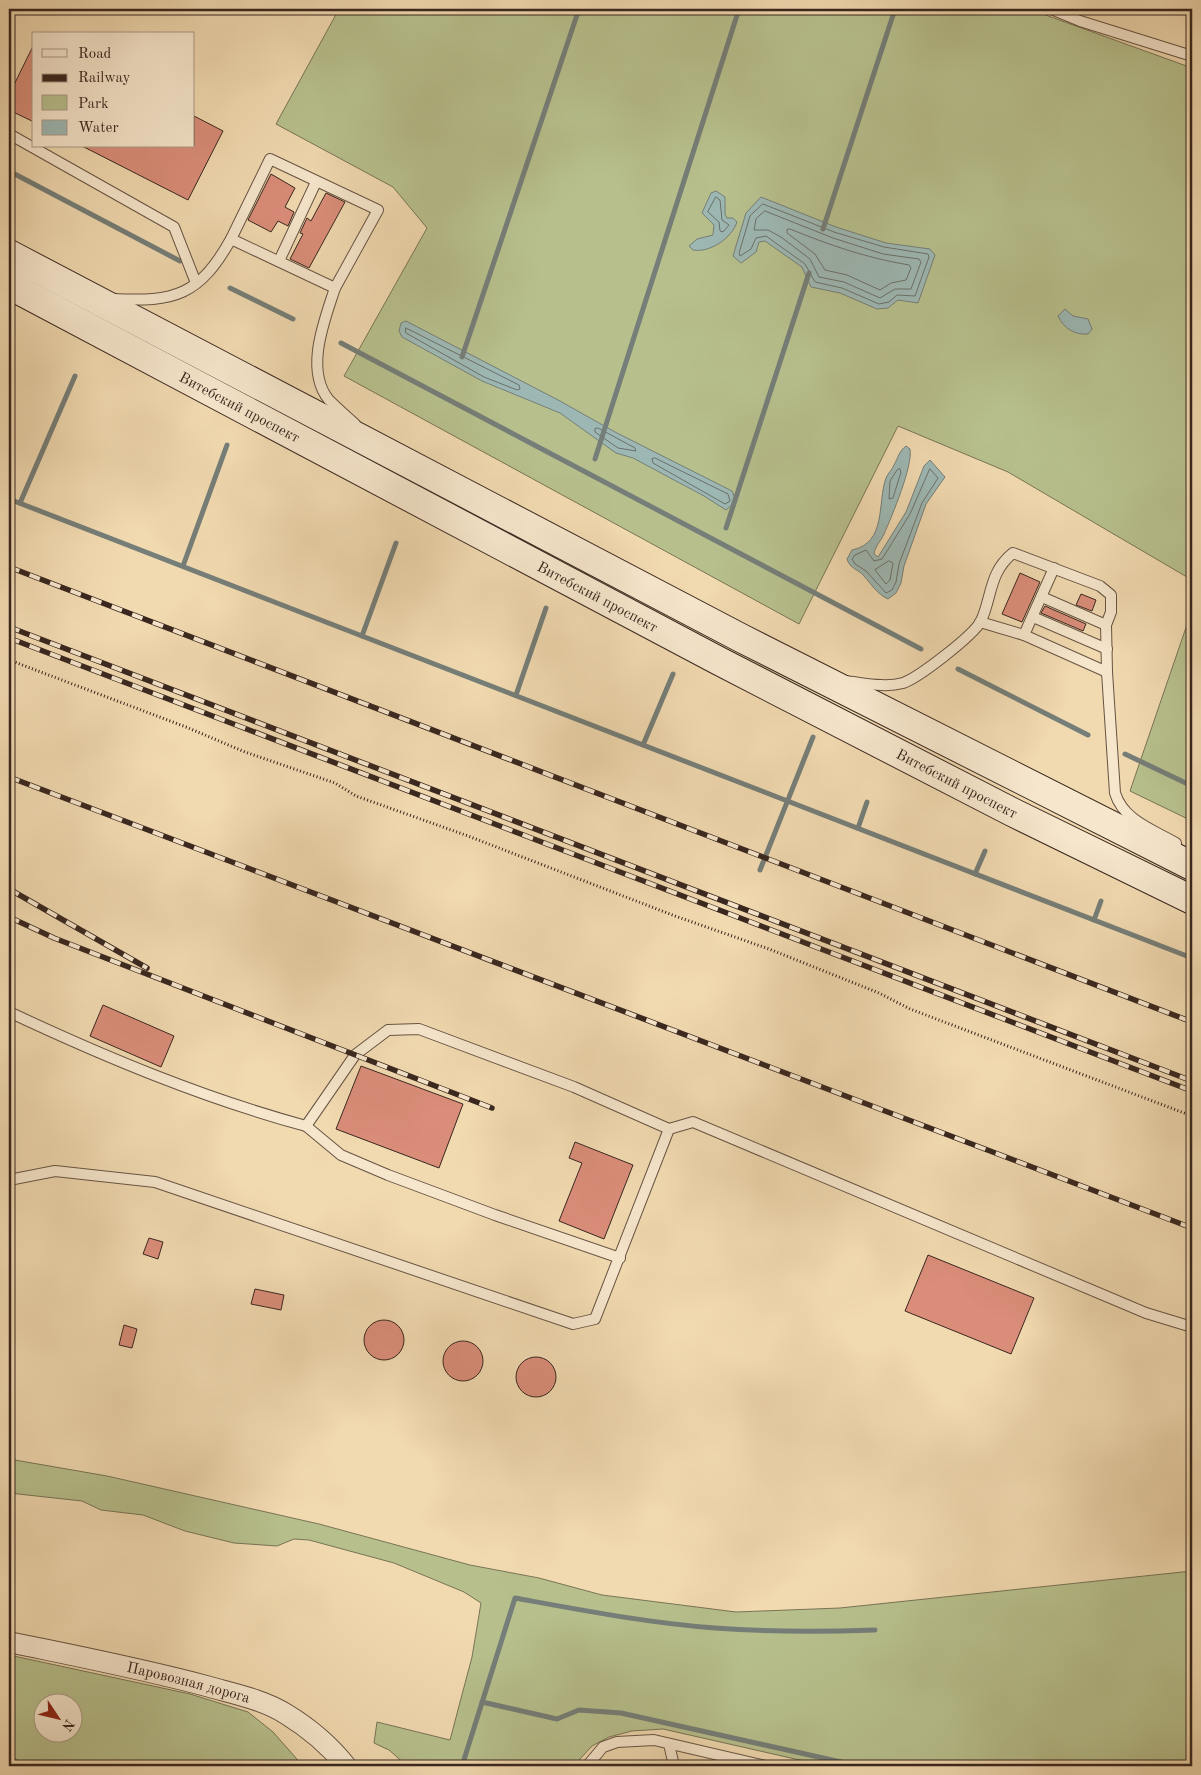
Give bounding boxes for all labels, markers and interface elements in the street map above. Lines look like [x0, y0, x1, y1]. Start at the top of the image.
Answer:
legend [32, 32, 195, 148]
text: Road [78, 47, 112, 62]
text: Railway [78, 71, 131, 86]
text: Park [78, 97, 109, 112]
text: Water [78, 121, 119, 136]
street label: Витебский проспект [176, 370, 302, 446]
street label: Витебский проспект [534, 560, 660, 636]
street label: Витебский проспект [893, 748, 1019, 822]
street label: Паровозная дорога [125, 1661, 252, 1707]
north arrow [32, 1692, 82, 1742]
text: N [59, 1716, 77, 1734]

